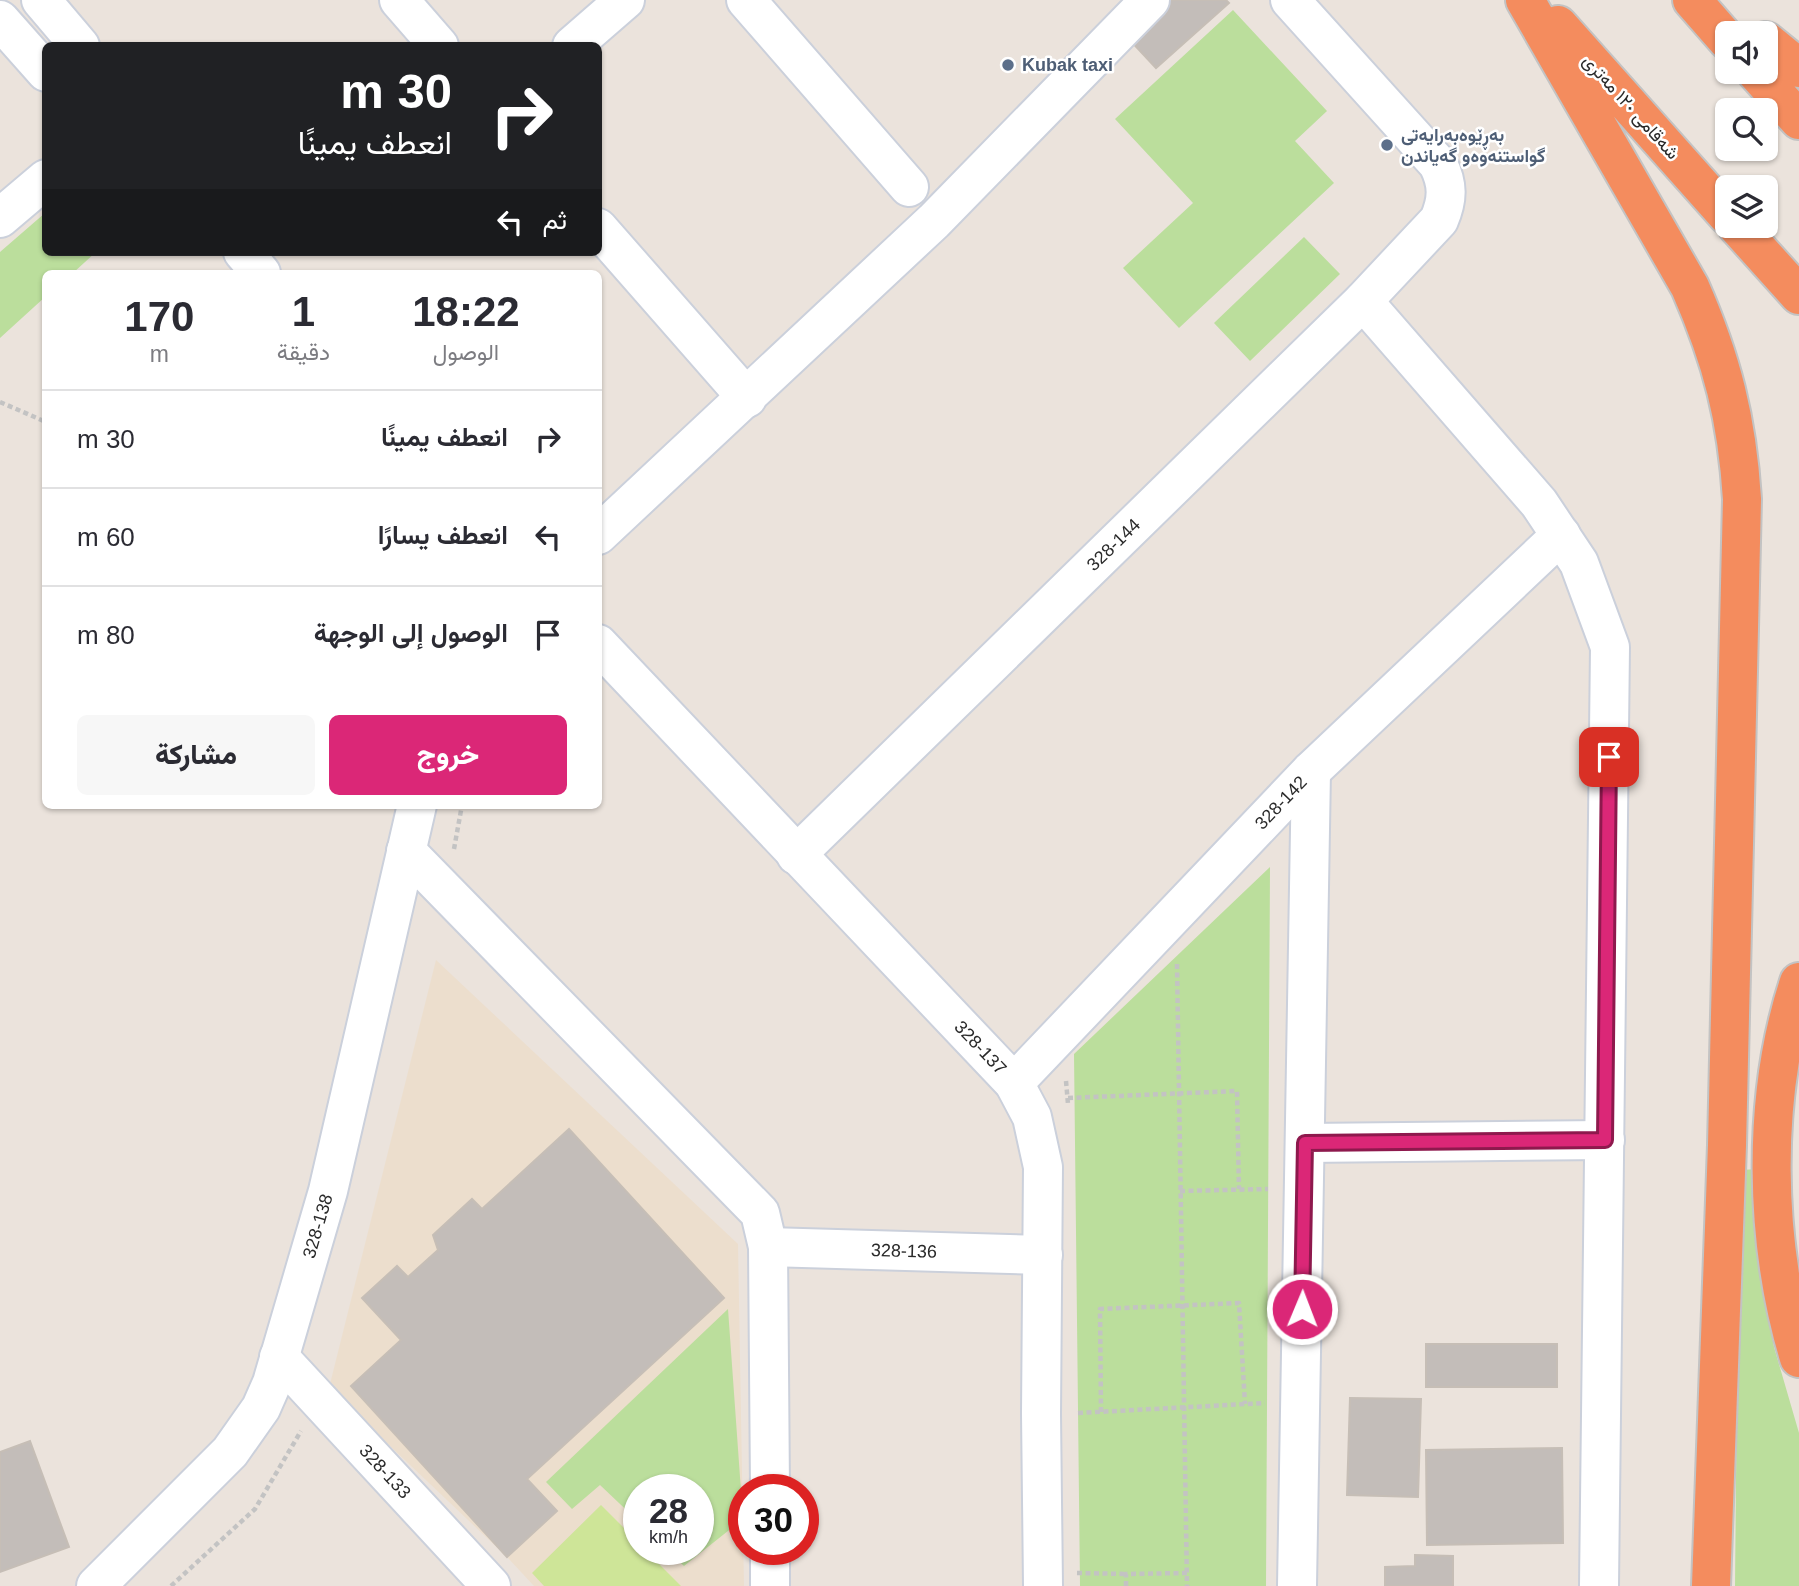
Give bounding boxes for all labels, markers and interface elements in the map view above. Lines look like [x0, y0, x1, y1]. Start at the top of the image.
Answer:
map controls [1715, 21, 1778, 238]
button: sound [1715, 21, 1778, 84]
street label: شەقامی ١٢٠ مەتری [1578, 51, 1683, 164]
place label: Kubak taxi [1022, 55, 1113, 75]
marker: Kubak taxi [1000, 57, 1016, 73]
text: 30 m [340, 64, 452, 118]
icon: right [476, 70, 567, 161]
button: search [1715, 98, 1778, 161]
text: انعطف يمينًا [298, 125, 452, 161]
place label: بەڕێوەبەرایەتی گواستنەوەو گەیاندن [1401, 125, 1545, 167]
marker: بەڕێوەبەرایەتی گواستنەوەو گەیاندن [1379, 137, 1395, 153]
button: layers [1715, 175, 1778, 238]
icon: left [491, 203, 529, 241]
text: ثم [543, 205, 567, 235]
text: 1 [292, 288, 315, 335]
text: 18:22 [412, 288, 520, 335]
text: 170 [124, 293, 194, 340]
text: دقيقة [277, 339, 330, 365]
text: الوصول [433, 339, 499, 365]
text: m [150, 341, 169, 367]
icon: right [529, 420, 567, 458]
text: انعطف يمينًا [381, 422, 508, 452]
text: 30 m [77, 424, 135, 454]
street label: 328-144 [1083, 514, 1144, 575]
icon: left [529, 518, 567, 556]
text: انعطف يسارًا [378, 520, 508, 550]
text: 60 m [77, 522, 135, 552]
icon: arrive [529, 616, 567, 654]
text: الوصول إلى الوجهة [314, 618, 508, 648]
text: 80 m [77, 620, 135, 650]
button: مشاركة [77, 715, 315, 795]
button: خروج [329, 715, 567, 795]
pin [1579, 727, 1639, 787]
icon: arrive [1590, 738, 1628, 776]
street label: 328-142 [1251, 772, 1311, 834]
street label: 328-137 [950, 1017, 1010, 1078]
street label: 328-138 [299, 1192, 337, 1261]
street label: 328-136 [871, 1240, 937, 1262]
position arrow [1265, 1272, 1339, 1346]
street label: 328-133 [355, 1440, 415, 1503]
speed limit sign: 30 [728, 1474, 819, 1565]
text: 28 [649, 1491, 688, 1530]
text: km/h [649, 1527, 688, 1547]

